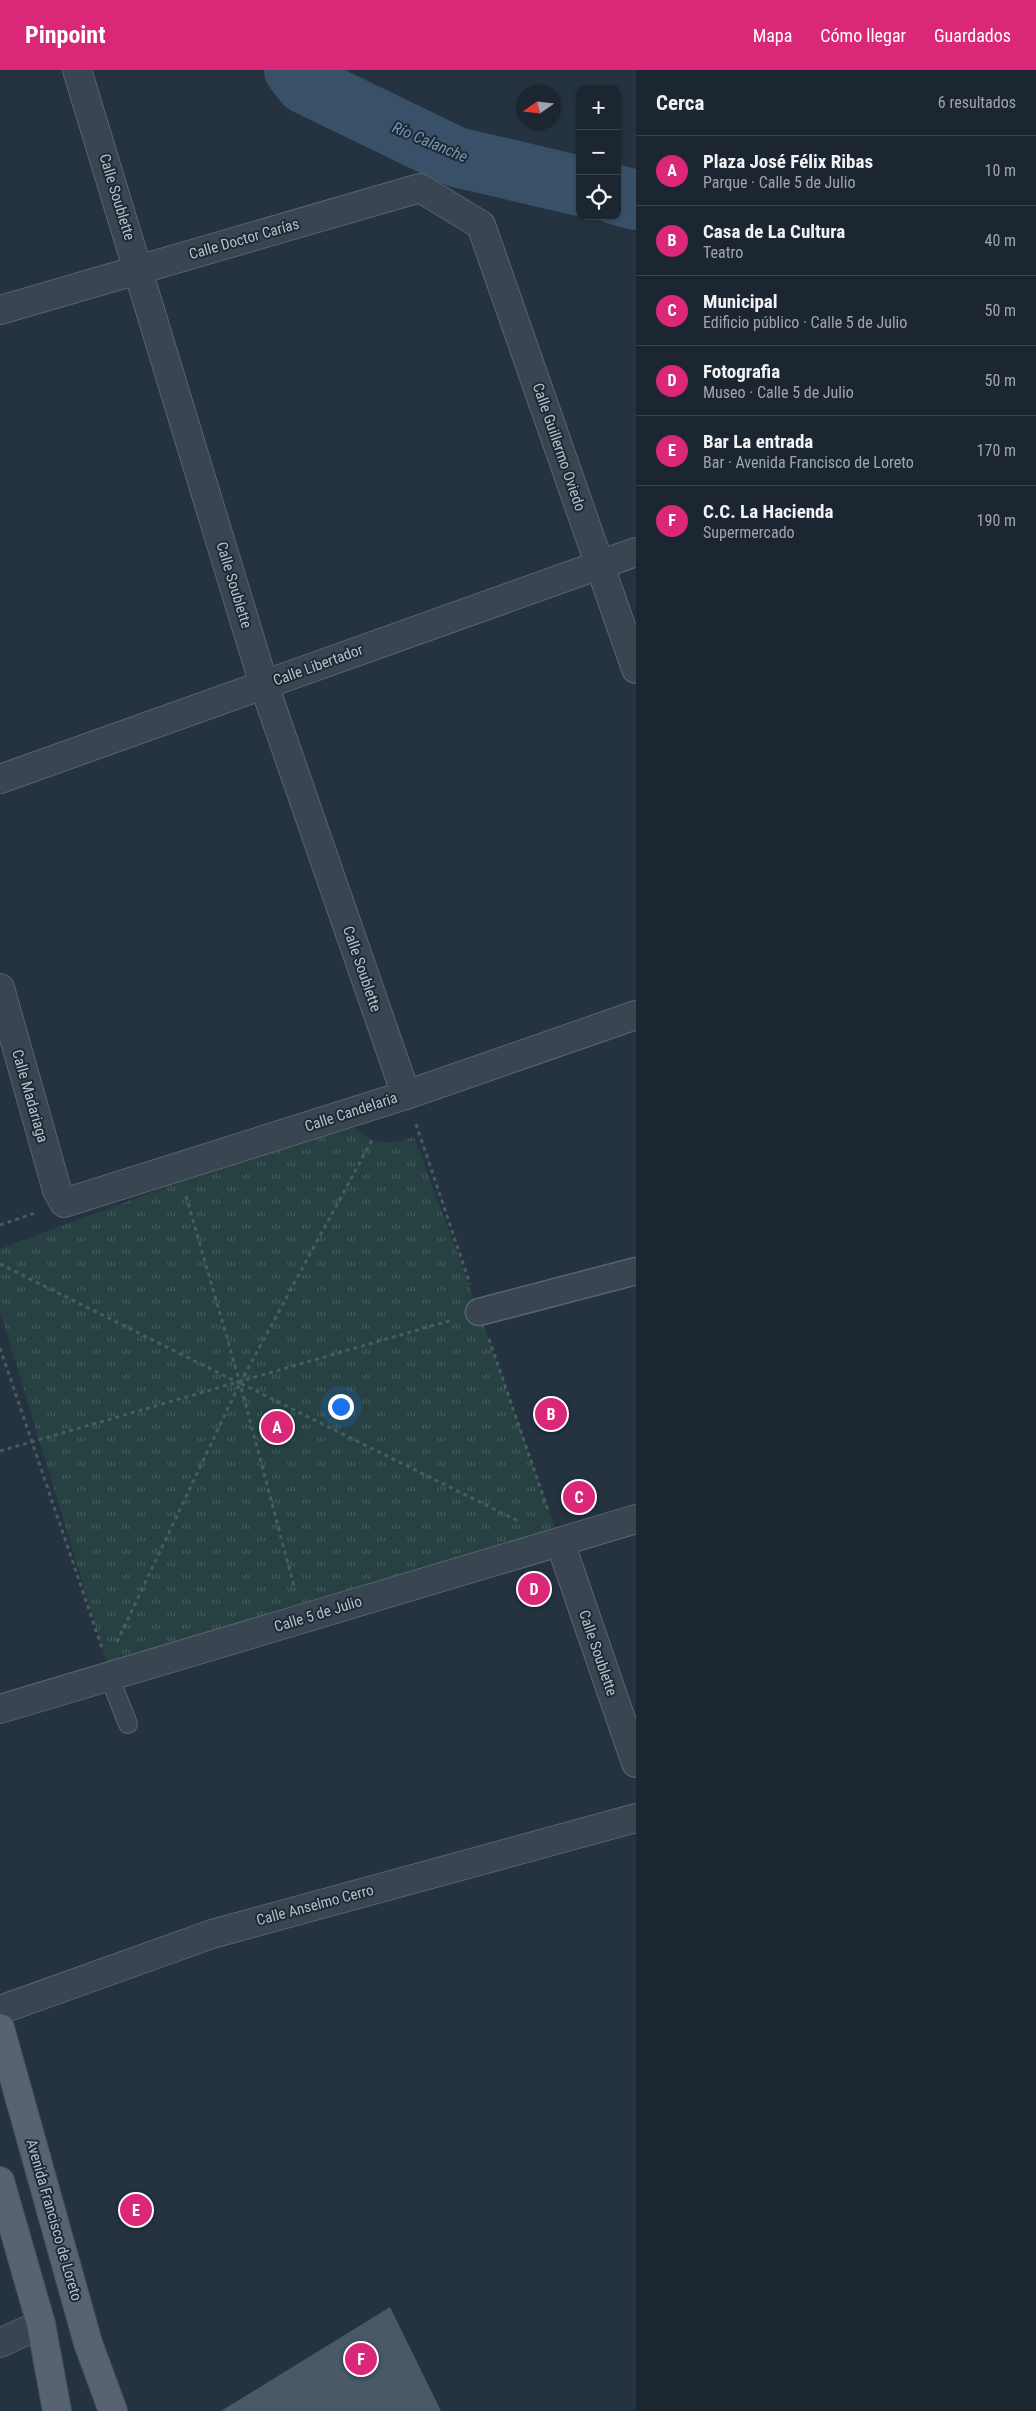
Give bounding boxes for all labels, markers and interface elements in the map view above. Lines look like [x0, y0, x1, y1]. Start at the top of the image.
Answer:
text: Pinpoint [25, 21, 106, 49]
text: Mapa [753, 25, 792, 46]
text: Cómo llegar [820, 25, 906, 46]
text: Guardados [934, 25, 1011, 46]
north arrow [516, 85, 561, 130]
map controls [576, 85, 621, 220]
button: + [576, 85, 621, 130]
text: Cerca [656, 91, 704, 115]
text: 6 resultados [938, 93, 1016, 112]
water label: Río Calanche [389, 118, 471, 166]
button: − [576, 130, 621, 175]
text: Plaza José Félix Ribas [703, 150, 873, 173]
street label: Calle Soublette [95, 152, 139, 242]
text: A [667, 161, 677, 180]
text: 10 m [984, 161, 1016, 180]
text: Parque · Calle 5 de Julio [703, 173, 855, 192]
button: locate [576, 175, 621, 220]
street label: Calle Doctor Carías [187, 215, 301, 263]
text: Casa de La Cultura [703, 220, 845, 243]
text: B [668, 231, 676, 250]
text: 40 m [984, 231, 1016, 250]
text: Teatro [703, 243, 743, 262]
text: Municipal [703, 290, 778, 313]
text: C [667, 301, 677, 320]
text: 50 m [984, 301, 1016, 320]
text: Edificio público · Calle 5 de Julio [703, 313, 907, 332]
text: Fotografia [703, 360, 780, 383]
text: D [667, 371, 677, 390]
text: 50 m [984, 371, 1016, 390]
street label: Calle Guillermo Oviedo [529, 381, 589, 513]
text: Museo · Calle 5 de Julio [703, 383, 854, 402]
text: Bar La entrada [703, 430, 813, 453]
text: E [668, 441, 676, 460]
text: 170 m [977, 441, 1016, 460]
text: Bar · Avenida Francisco de Loreto [703, 453, 914, 472]
text: C.C. La Hacienda [703, 500, 833, 523]
text: F [668, 511, 676, 530]
text: 190 m [977, 511, 1016, 530]
text: Supermercado [703, 523, 795, 542]
street label: Calle Soublette [212, 540, 256, 630]
street label: Calle Libertador [271, 640, 366, 690]
street label: Calle Soublette [339, 924, 385, 1014]
street label: Calle Madariaga [8, 1047, 52, 1145]
street label: Calle Candelaria [302, 1089, 400, 1135]
your location [328, 1394, 354, 1420]
pin: B [535, 1395, 567, 1433]
pin: A [261, 1408, 293, 1446]
pin: C [563, 1478, 595, 1516]
pin: D [518, 1570, 550, 1608]
street label: Calle 5 de Julio [272, 1592, 364, 1636]
street label: Calle Soublette [575, 1608, 621, 1698]
street label: Calle Anselmo Cerro [254, 1881, 376, 1929]
street label: Avenida Francisco de Loreto [22, 2137, 86, 2303]
pin: E [120, 2191, 152, 2229]
pin: F [345, 2340, 377, 2378]

